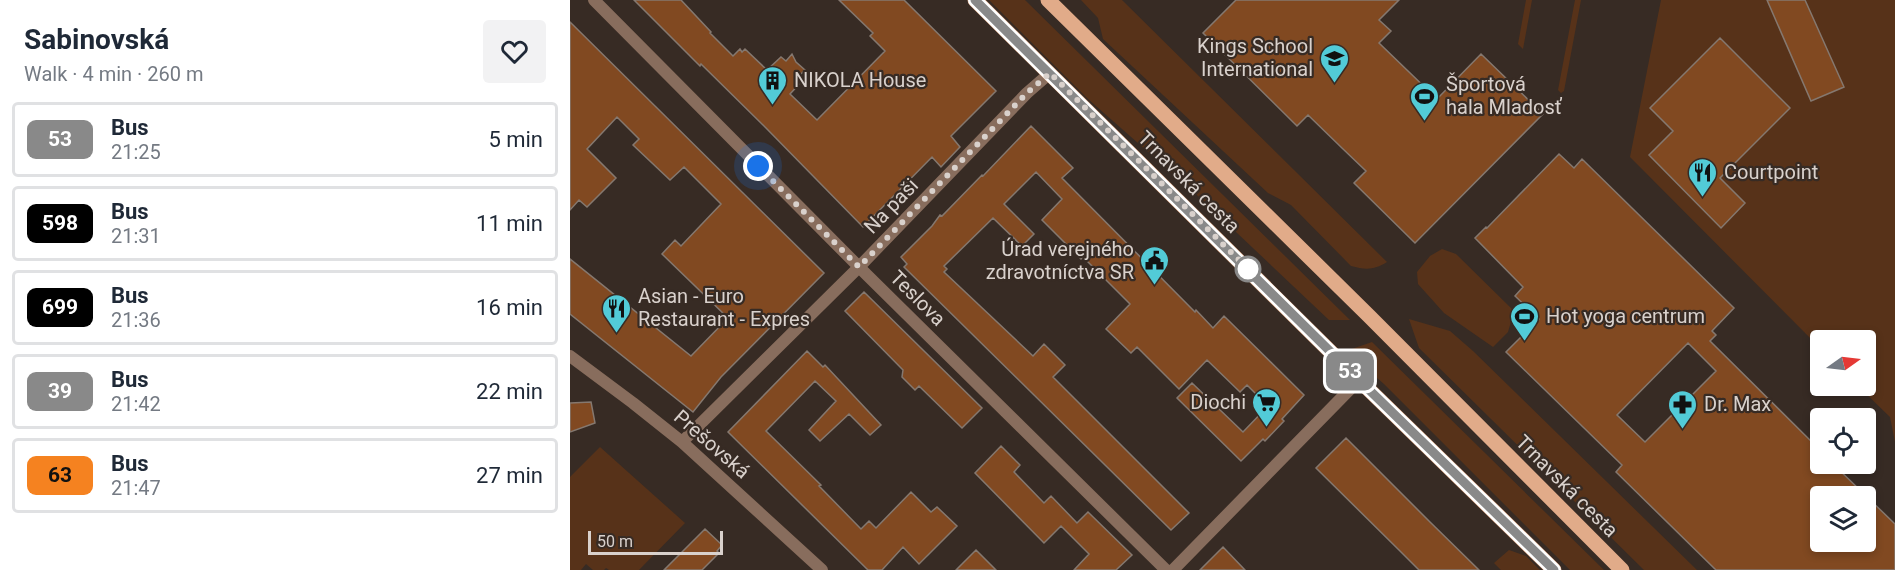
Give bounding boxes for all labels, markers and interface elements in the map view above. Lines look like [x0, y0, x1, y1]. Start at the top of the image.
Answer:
button: heart [483, 20, 546, 83]
text: Sabinovská [24, 23, 169, 56]
place label: Kings School International [1197, 34, 1313, 81]
school or university icon: Kings School International [1318, 42, 1350, 84]
text: Walk · 4 min · 260 m [24, 62, 203, 86]
building icon: NIKOLA House [757, 64, 789, 106]
place label: NIKOLA House [794, 68, 926, 92]
place label: Športová hala Mladosť [1446, 72, 1563, 119]
sports icon: Športová hala Mladosť [1409, 80, 1441, 122]
text: Bus [111, 115, 149, 140]
street label: Trnavská cesta [1133, 126, 1245, 238]
text: 53 [48, 127, 72, 151]
text: 5 min [488, 127, 543, 152]
text: 21:25 [111, 140, 161, 164]
your location [743, 151, 773, 181]
restaurant icon: Courtpoint [1687, 156, 1719, 198]
place label: Courtpoint [1724, 160, 1818, 184]
street label: Na paši [859, 173, 923, 239]
text: Bus [111, 199, 149, 224]
text: 598 [42, 211, 78, 235]
text: 11 min [476, 211, 543, 236]
text: 21:31 [111, 224, 161, 248]
place label: Úrad verejného zdravotníctva SR [986, 237, 1134, 284]
public building icon: Úrad verejného zdravotníctva SR [1139, 244, 1171, 286]
unlabelled marker [1235, 256, 1261, 282]
street label: Teslova [885, 265, 951, 331]
text: Bus [111, 283, 149, 308]
place label: Asian - Euro Restaurant - Expres [638, 284, 810, 331]
restaurant icon: Asian - Euro Restaurant - Expres [601, 292, 633, 334]
text: 699 [42, 295, 78, 319]
text: 16 min [476, 295, 543, 320]
sports icon: Hot yoga centrum [1509, 300, 1541, 342]
place label: Hot yoga centrum [1546, 304, 1705, 328]
text: 21:36 [111, 308, 161, 332]
north arrow [1810, 330, 1876, 396]
map controls [1810, 330, 1876, 552]
line badge: 53 [1323, 352, 1377, 391]
text: 53 [1338, 359, 1362, 383]
text: Bus [111, 367, 149, 392]
text: 39 [48, 379, 72, 403]
text: 22 min [476, 379, 543, 404]
supermarket icon: Diochi [1251, 386, 1283, 428]
pharmacy icon: Dr. Max [1667, 388, 1699, 430]
place label: Diochi [1190, 390, 1246, 414]
text: 21:42 [111, 392, 161, 416]
place label: Dr. Max [1704, 392, 1771, 416]
street label: Prešovská [669, 405, 755, 483]
button: locate [1810, 408, 1876, 474]
street label: Trnavská cesta [1511, 430, 1623, 542]
text: Bus [111, 451, 149, 476]
text: 63 [48, 463, 72, 487]
text: 27 min [476, 463, 543, 488]
text: 21:47 [111, 476, 161, 500]
button: layers [1810, 486, 1876, 552]
scale bar [588, 528, 723, 556]
text: 50 m [597, 532, 633, 551]

